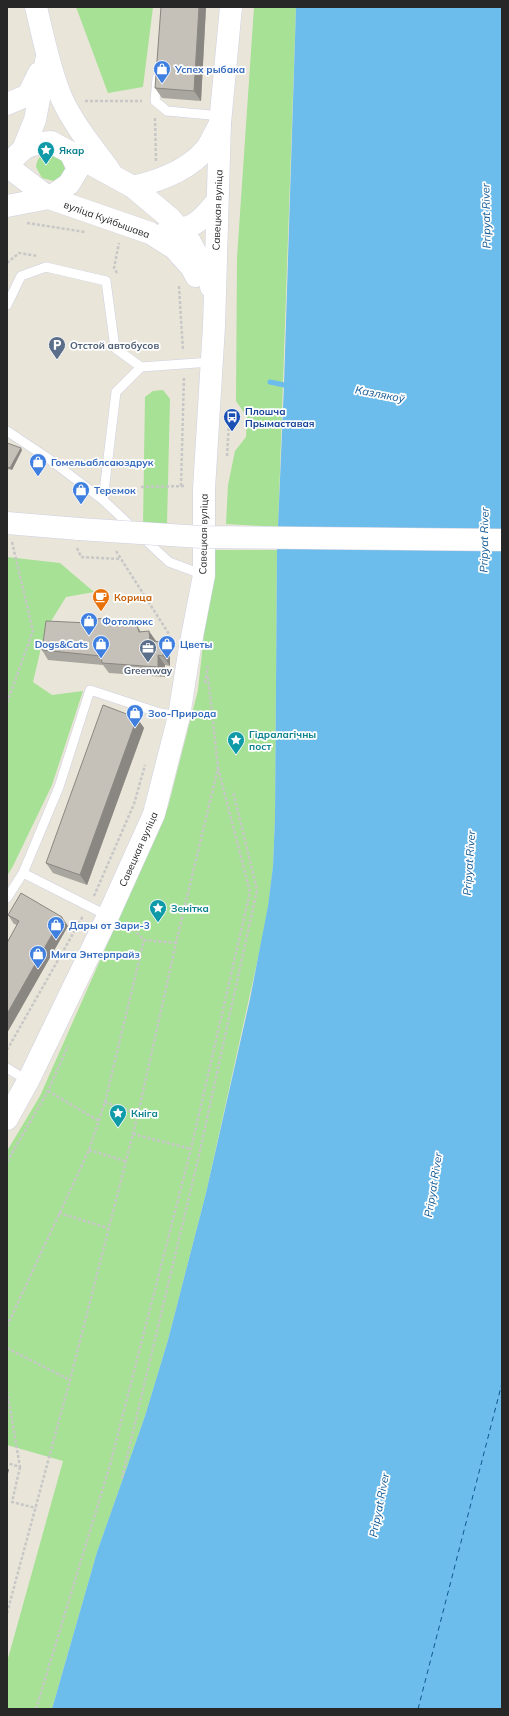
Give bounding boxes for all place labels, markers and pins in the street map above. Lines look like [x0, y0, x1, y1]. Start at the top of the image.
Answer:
shop icon: Успех рыбака [152, 59, 172, 84]
place label: Успех рыбака [174, 63, 245, 76]
place icon: Якар [36, 140, 56, 165]
place label: Якар [59, 144, 84, 157]
parking icon: Отстой автобусов [47, 335, 67, 360]
place label: Отстой автобусов [70, 339, 159, 352]
place label: Плошча Прымаставая [245, 405, 314, 430]
bus stop icon: Плошча Прымаставая [222, 407, 242, 432]
shop icon: Гомельаблсаюздрук [28, 452, 48, 477]
place label: Гомельаблсаюздрук [51, 456, 154, 469]
shop icon: Теремок [71, 480, 91, 505]
place label: Теремок [94, 484, 136, 497]
cafe icon: Корица [91, 587, 111, 612]
place label: Корица [114, 591, 152, 604]
shop icon: Фотолюкс [79, 611, 99, 636]
place label: Фотолюкс [102, 615, 153, 628]
shop icon: Dogs&Cats [91, 634, 111, 659]
shop icon: Цветы [157, 634, 177, 659]
place label: Dogs&Cats [35, 638, 88, 651]
office icon: Greenway [138, 638, 158, 663]
place label: Цветы [180, 638, 212, 651]
place label: Greenway [124, 664, 173, 677]
shop icon: Зоо-Природа [125, 703, 145, 728]
place label: Зоо-Природа [148, 707, 216, 720]
place label: Гідралагічны пост [249, 728, 316, 753]
place icon: Гідралагічны пост [226, 730, 246, 755]
place icon: Зенітка [148, 898, 168, 923]
place label: Зенітка [171, 902, 209, 915]
shop icon: Дары от Зари-3 [46, 915, 66, 940]
place label: Дары от Зари-3 [69, 919, 150, 932]
shop icon: Мига Энтерпрайз [28, 944, 48, 969]
place label: Мига Энтерпрайз [51, 948, 140, 961]
place icon: Кніга [108, 1103, 128, 1128]
place label: Кніга [131, 1107, 158, 1120]

